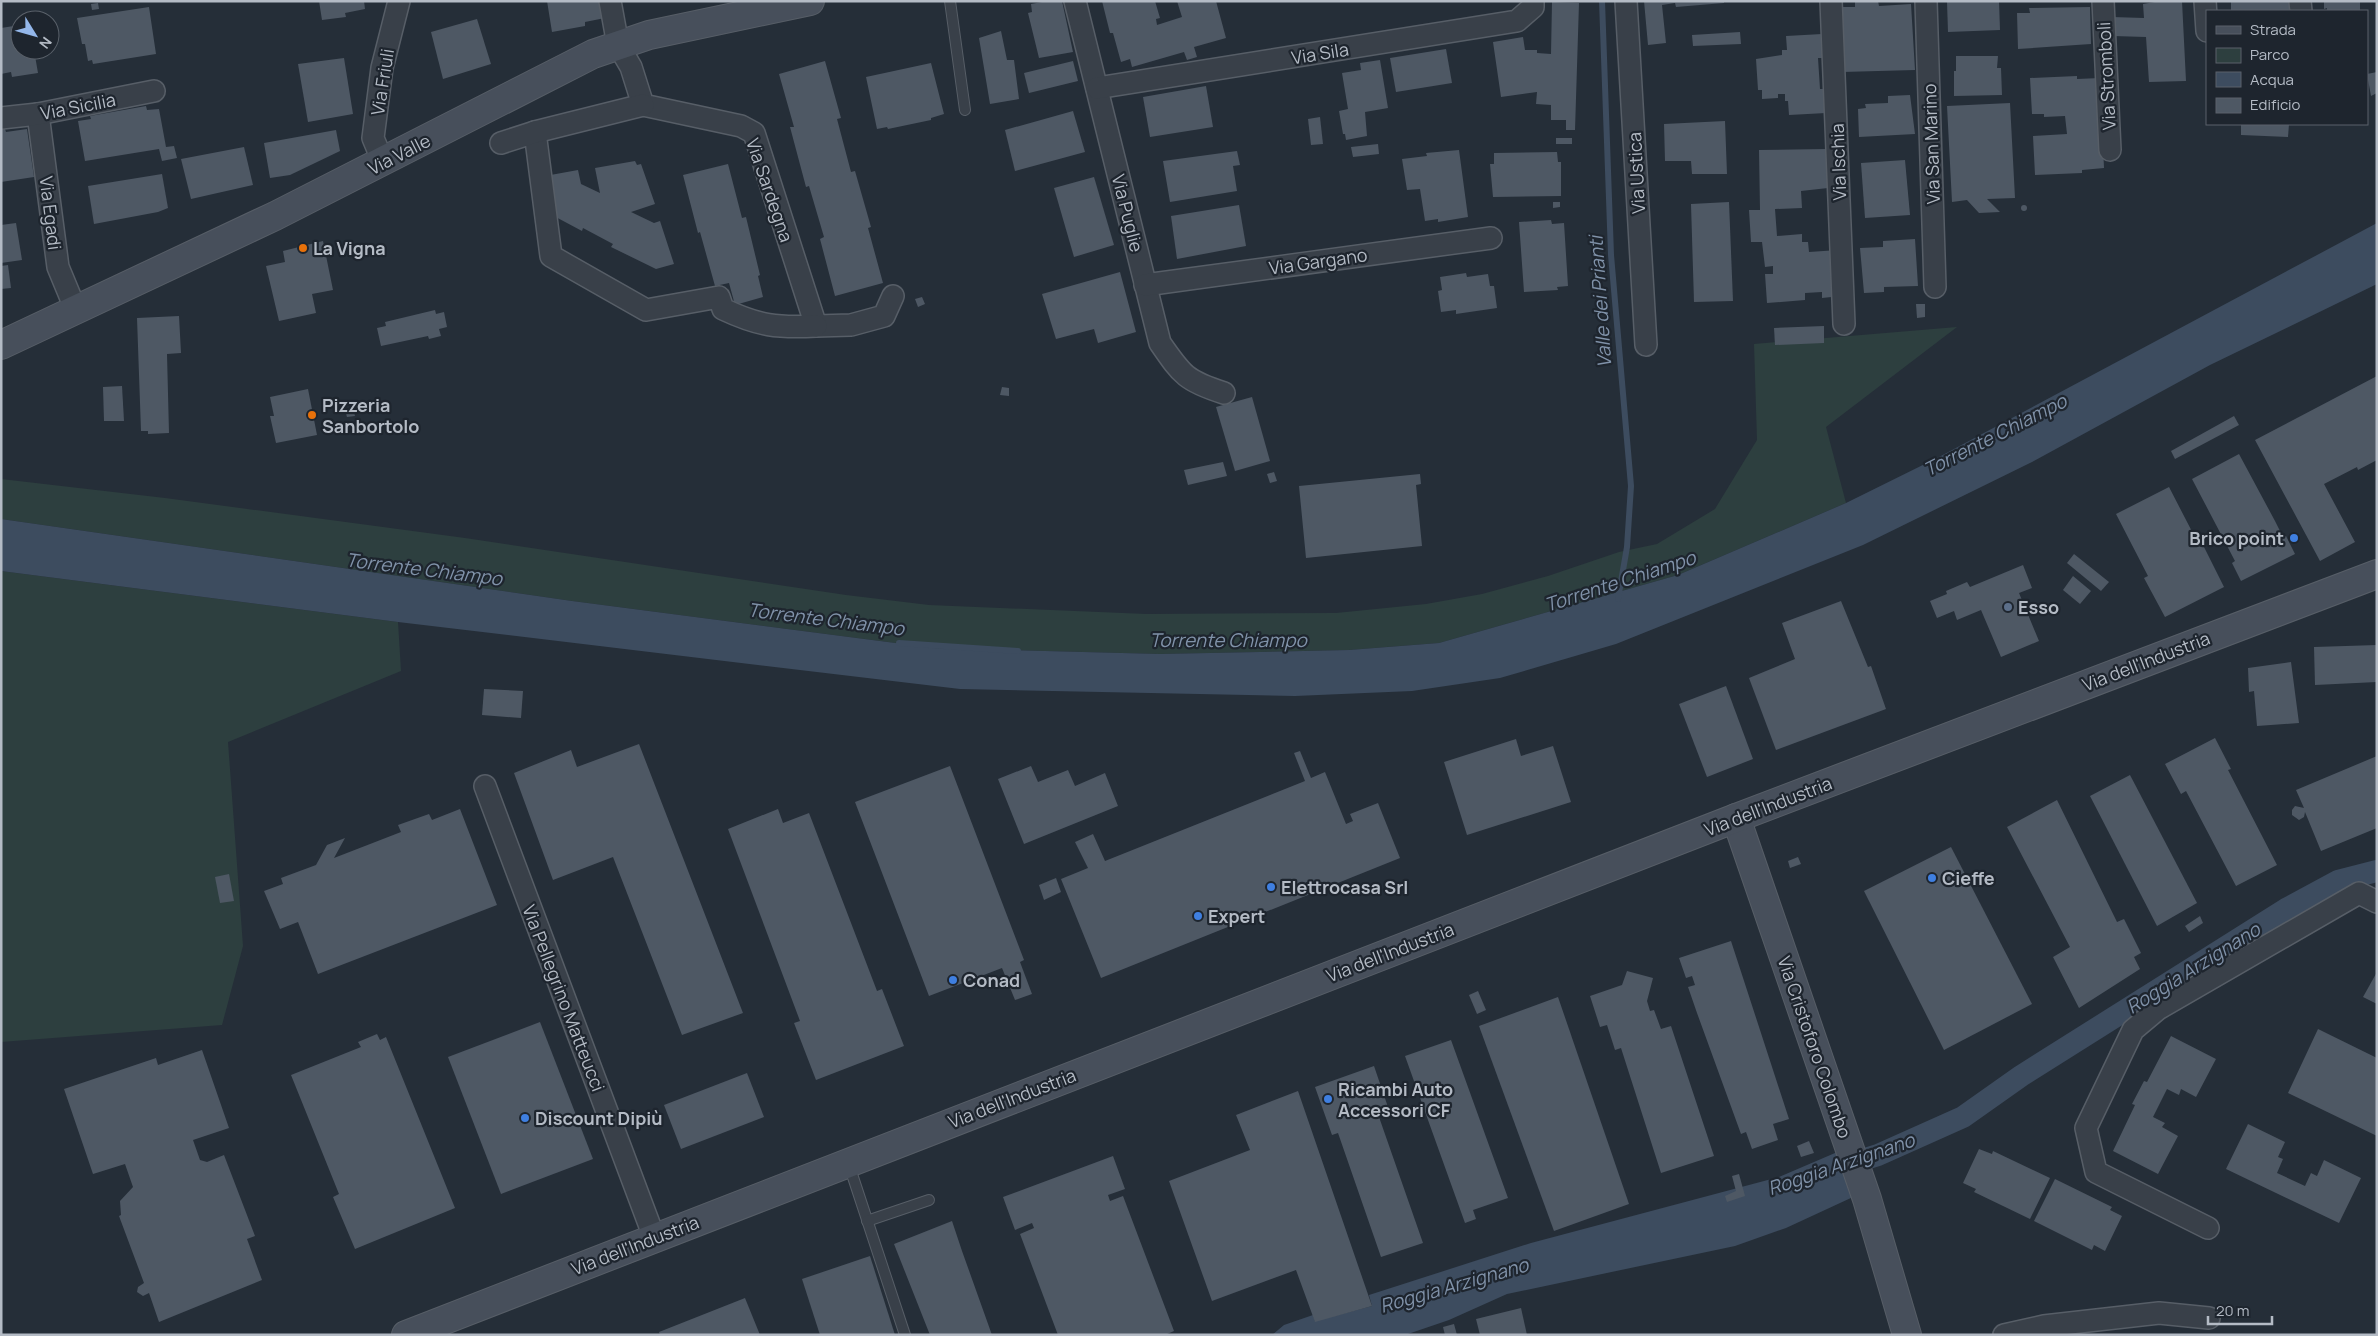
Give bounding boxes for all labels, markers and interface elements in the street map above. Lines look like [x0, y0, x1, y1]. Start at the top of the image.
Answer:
north arrow [10, 10, 60, 60]
legend [2206, 10, 2368, 125]
text: Strada [2250, 19, 2296, 40]
street label: Via Stromboli [2091, 21, 2121, 131]
text: N [35, 33, 56, 53]
street label: Via Sila [1290, 37, 1350, 69]
text: Parco [2250, 44, 2289, 65]
street label: Via Friuli [365, 47, 399, 117]
text: Acqua [2250, 69, 2294, 90]
street label: Via San Marino [1917, 83, 1945, 205]
street label: Via Sicilia [38, 87, 118, 125]
text: Edificio [2250, 94, 2301, 115]
street label: Via Ischia [1825, 123, 1851, 201]
street label: Via Valle [364, 128, 434, 180]
street label: Via Ustica [1622, 132, 1650, 214]
street label: Via Sardegna [741, 135, 799, 245]
street label: Via Puglie [1107, 172, 1149, 254]
street label: Via Egadi [35, 175, 67, 251]
water label: Valle dei Prianti [1582, 233, 1618, 369]
place label: La Vigna [313, 236, 386, 260]
marker: La Vigna [297, 242, 309, 254]
street label: Via Gargano [1267, 242, 1369, 280]
water label: Torrente Chiampo [1919, 387, 2073, 482]
place label: Pizzeria Sanbortolo [322, 393, 419, 438]
marker: Pizzeria Sanbortolo [306, 409, 318, 421]
place label: Brico point [2189, 526, 2284, 550]
marker: Brico point [2288, 532, 2300, 544]
water label: Torrente Chiampo [1541, 544, 1700, 618]
water label: Torrente Chiampo [344, 547, 505, 592]
place label: Esso [2018, 595, 2059, 619]
water label: Torrente Chiampo [746, 597, 907, 642]
marker: Esso [2002, 601, 2014, 613]
street label: Via dell'Industria [2079, 626, 2213, 696]
water label: Torrente Chiampo [1149, 627, 1308, 653]
street label: Via dell'Industria [1701, 771, 1835, 841]
place label: Cieffe [1942, 866, 1995, 890]
marker: Cieffe [1926, 872, 1938, 884]
place label: Elettrocasa Srl [1281, 875, 1408, 899]
marker: Elettrocasa Srl [1265, 881, 1277, 893]
street label: Via Pellegrino Matteucci [517, 901, 611, 1095]
place label: Expert [1208, 904, 1265, 928]
marker: Expert [1192, 910, 1204, 922]
water label: Roggia Arzignano [2121, 915, 2266, 1020]
street label: Via dell'Industria [1323, 917, 1457, 987]
street label: Via Cristoforo Colombo [1773, 953, 1857, 1141]
place label: Conad [963, 968, 1020, 992]
marker: Conad [947, 974, 959, 986]
street label: Via dell'Industria [945, 1063, 1079, 1133]
place label: Ricambi Auto Accessori CF [1338, 1077, 1453, 1122]
marker: Ricambi Auto Accessori CF [1322, 1093, 1334, 1105]
place label: Discount Dipiù [535, 1106, 663, 1130]
marker: Discount Dipiù [519, 1112, 531, 1124]
water label: Roggia Arzignano [1764, 1126, 1919, 1201]
street label: Via dell'Industria [568, 1210, 702, 1280]
water label: Roggia Arzignano [1377, 1251, 1533, 1319]
scale bar [2208, 1294, 2272, 1326]
text: 20 m [2216, 1300, 2249, 1321]

